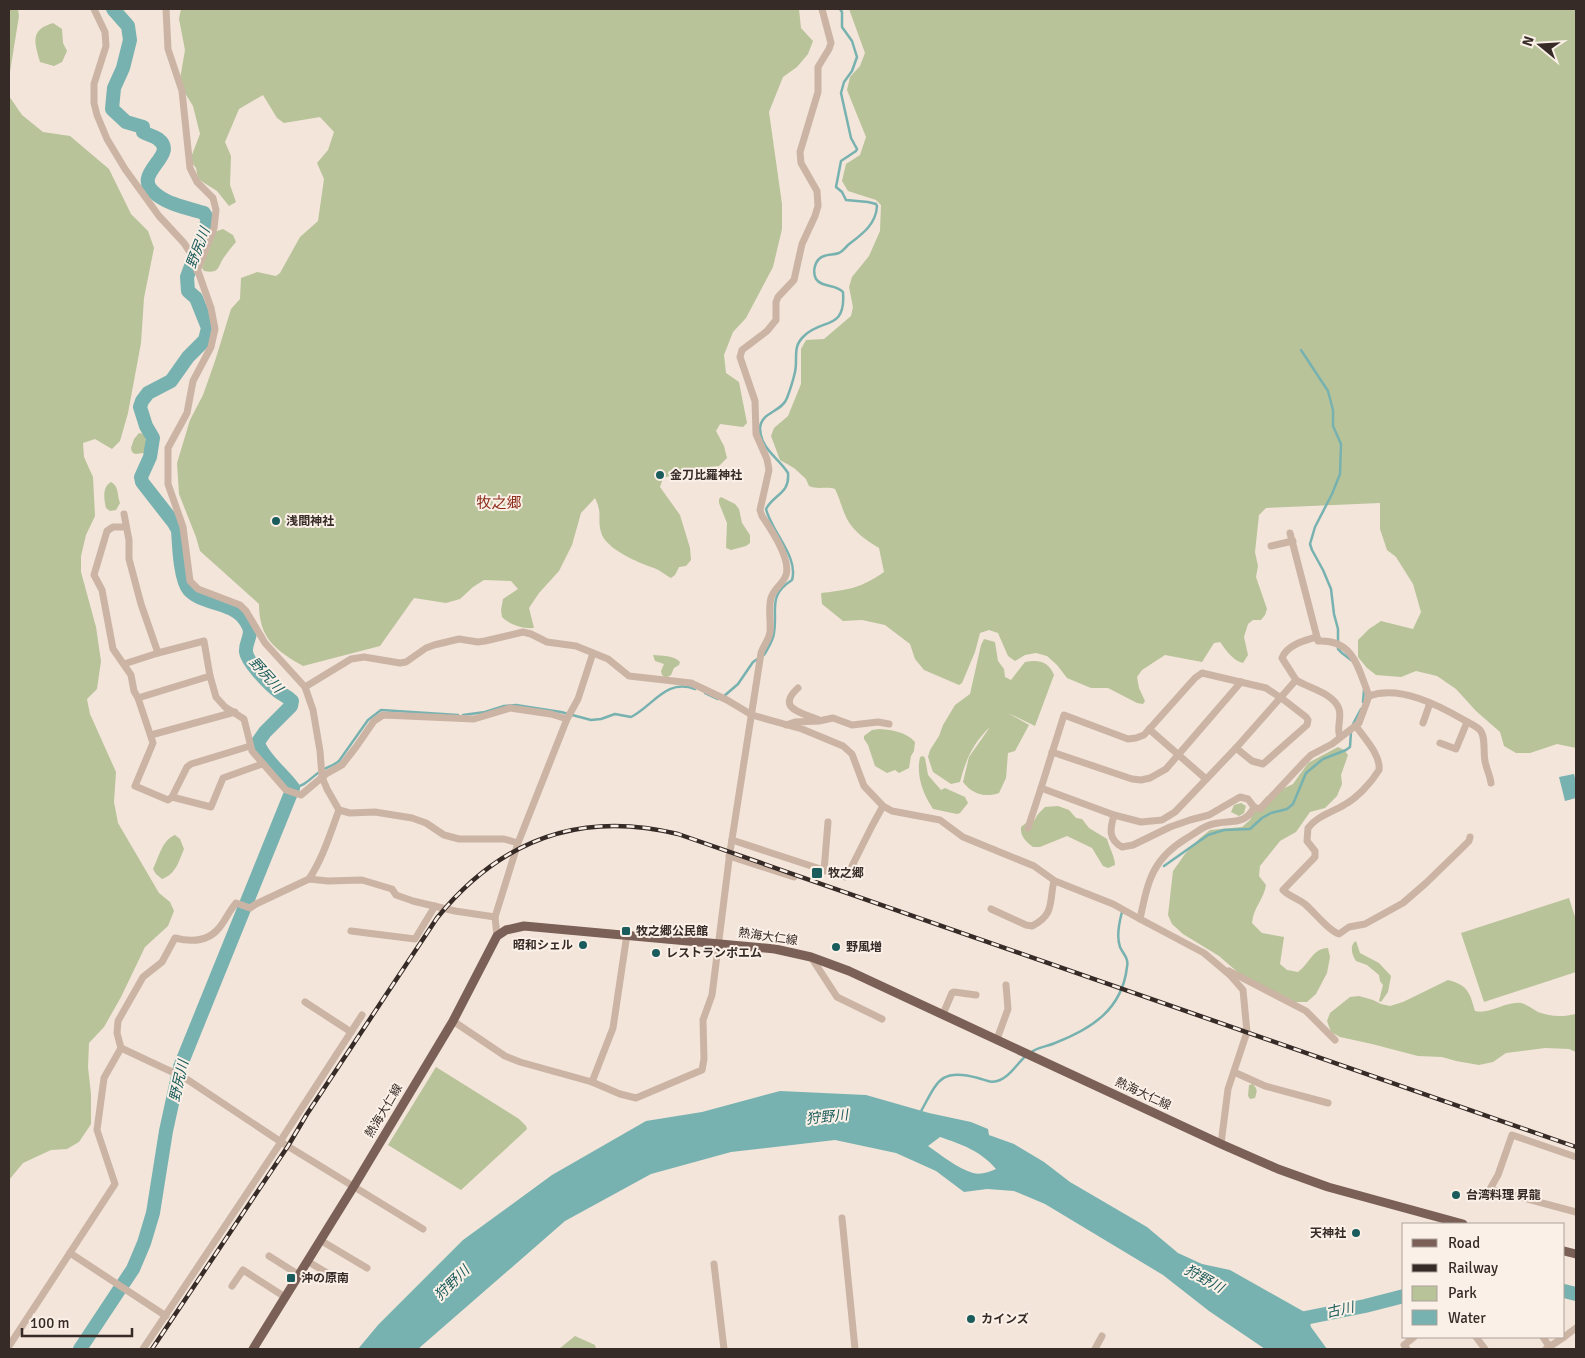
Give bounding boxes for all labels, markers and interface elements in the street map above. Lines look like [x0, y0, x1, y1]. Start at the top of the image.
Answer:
north arrow [1515, 20, 1565, 70]
text: N [1519, 34, 1538, 48]
water label: 野尻川 [183, 223, 214, 271]
place label: 金刀比羅神社 [670, 468, 742, 483]
marker: 金刀比羅神社 [654, 469, 666, 481]
district label: 牧之郷 [476, 494, 522, 512]
place label: 浅間神社 [286, 514, 334, 529]
marker: 浅間神社 [270, 515, 282, 527]
water label: 野尻川 [246, 654, 288, 698]
marker: 牧之郷 [810, 866, 824, 880]
place label: 牧之郷 [828, 866, 864, 881]
place label: 牧之郷公民館 [636, 924, 708, 939]
marker: 牧之郷公民館 [620, 925, 632, 937]
street label: 熱海大仁線 [737, 925, 799, 949]
place label: 昭和シェル [513, 938, 573, 953]
marker: 昭和シェル [577, 939, 589, 951]
place label: 野風増 [846, 940, 882, 955]
marker: 野風増 [830, 941, 842, 953]
place label: レストランポエム [666, 946, 762, 961]
marker: レストランポエム [650, 947, 662, 959]
water label: 野尻川 [166, 1057, 192, 1103]
street label: 熱海大仁線 [1113, 1075, 1173, 1113]
street label: 熱海大仁線 [362, 1081, 406, 1141]
water label: 狩野川 [805, 1106, 851, 1128]
place label: 台湾料理 昇龍 [1466, 1188, 1541, 1203]
marker: 台湾料理 昇龍 [1450, 1189, 1462, 1201]
legend [1402, 1223, 1565, 1338]
place label: 天神社 [1310, 1226, 1346, 1241]
marker: 天神社 [1350, 1227, 1362, 1239]
text: Road [1448, 1234, 1480, 1252]
text: Railway [1448, 1259, 1498, 1277]
water label: 狩野川 [431, 1261, 474, 1304]
water label: 狩野川 [1182, 1261, 1228, 1298]
place label: 沖の原南 [301, 1271, 349, 1286]
marker: 沖の原南 [285, 1272, 297, 1284]
text: Park [1448, 1284, 1477, 1302]
water label: 古川 [1324, 1298, 1358, 1321]
scale bar [22, 1306, 132, 1338]
text: Water [1448, 1309, 1486, 1327]
place label: カインズ [981, 1312, 1029, 1327]
marker: カインズ [965, 1313, 977, 1325]
text: 100 m [30, 1314, 70, 1332]

